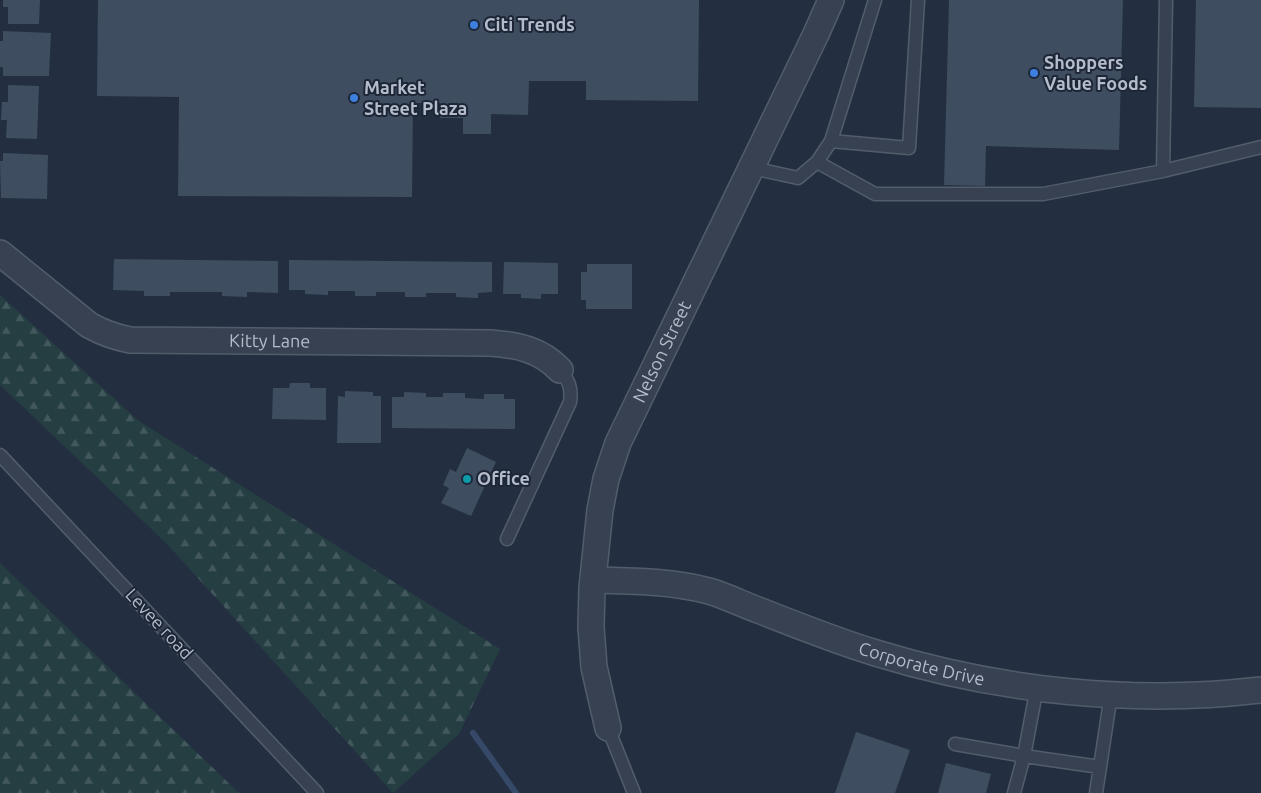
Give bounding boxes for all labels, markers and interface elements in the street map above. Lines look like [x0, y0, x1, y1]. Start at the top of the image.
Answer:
place label: Citi Trends [484, 14, 575, 34]
marker: Citi Trends [468, 19, 480, 31]
place label: Shoppers Value Foods [1044, 52, 1147, 93]
marker: Shoppers Value Foods [1028, 67, 1040, 79]
place label: Market Street Plaza [364, 77, 467, 118]
marker: Market Street Plaza [348, 92, 360, 104]
street label: Nelson Street [628, 297, 694, 405]
street label: Kitty Lane [229, 330, 310, 351]
place label: Office [477, 468, 530, 488]
marker: Office [461, 473, 473, 485]
street label: Levee road [122, 584, 197, 663]
street label: Corporate Drive [856, 637, 986, 689]

